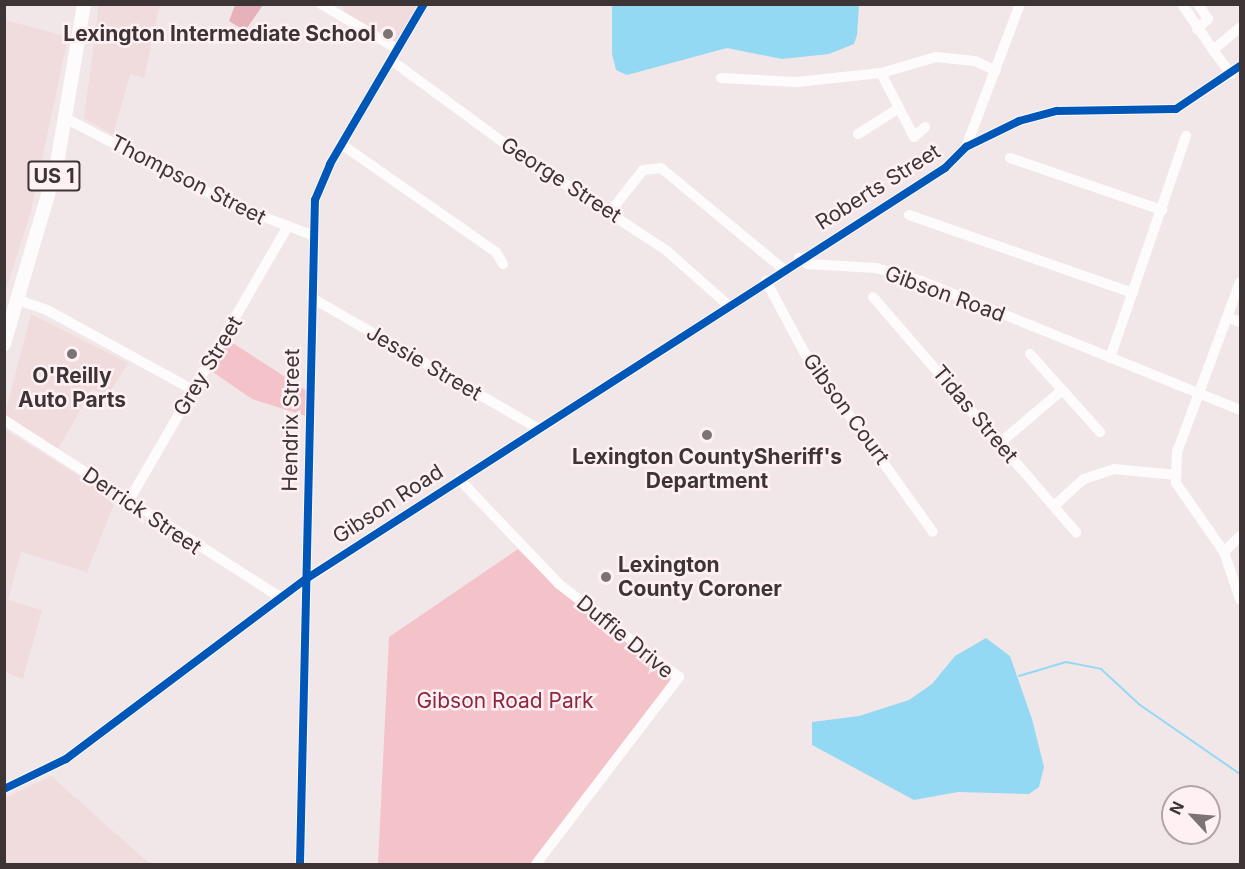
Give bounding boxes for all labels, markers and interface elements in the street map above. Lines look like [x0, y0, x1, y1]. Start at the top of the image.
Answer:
place label: Lexington Intermediate School [63, 21, 376, 47]
marker: Lexington Intermediate School [381, 27, 395, 41]
street label: Thompson Street [106, 130, 270, 230]
street label: George Street [496, 132, 626, 228]
street label: Roberts Street [811, 139, 945, 235]
road number: US 1 [27, 159, 81, 193]
street label: Gibson Road [881, 261, 1009, 327]
street label: Grey Street [168, 311, 248, 421]
street label: Jessie Street [362, 320, 486, 406]
marker: O'Reilly Auto Parts [65, 347, 79, 361]
street label: Hendrix Street [277, 348, 305, 492]
street label: Gibson Court [797, 349, 895, 469]
street label: Tidas Street [927, 360, 1023, 468]
place label: O'Reilly Auto Parts [18, 363, 126, 413]
marker: Lexington CountySheriff's Department [700, 428, 714, 442]
place label: Lexington CountySheriff's Department [572, 444, 842, 494]
street label: Gibson Road [328, 459, 448, 549]
street label: Derrick Street [78, 462, 206, 560]
place label: Lexington County Coroner [618, 552, 782, 602]
marker: Lexington County Coroner [599, 570, 613, 584]
street label: Duffie Drive [571, 590, 679, 684]
park label: Gibson Road Park [416, 688, 594, 714]
north arrow [1161, 785, 1221, 845]
text: N [1165, 798, 1188, 818]

